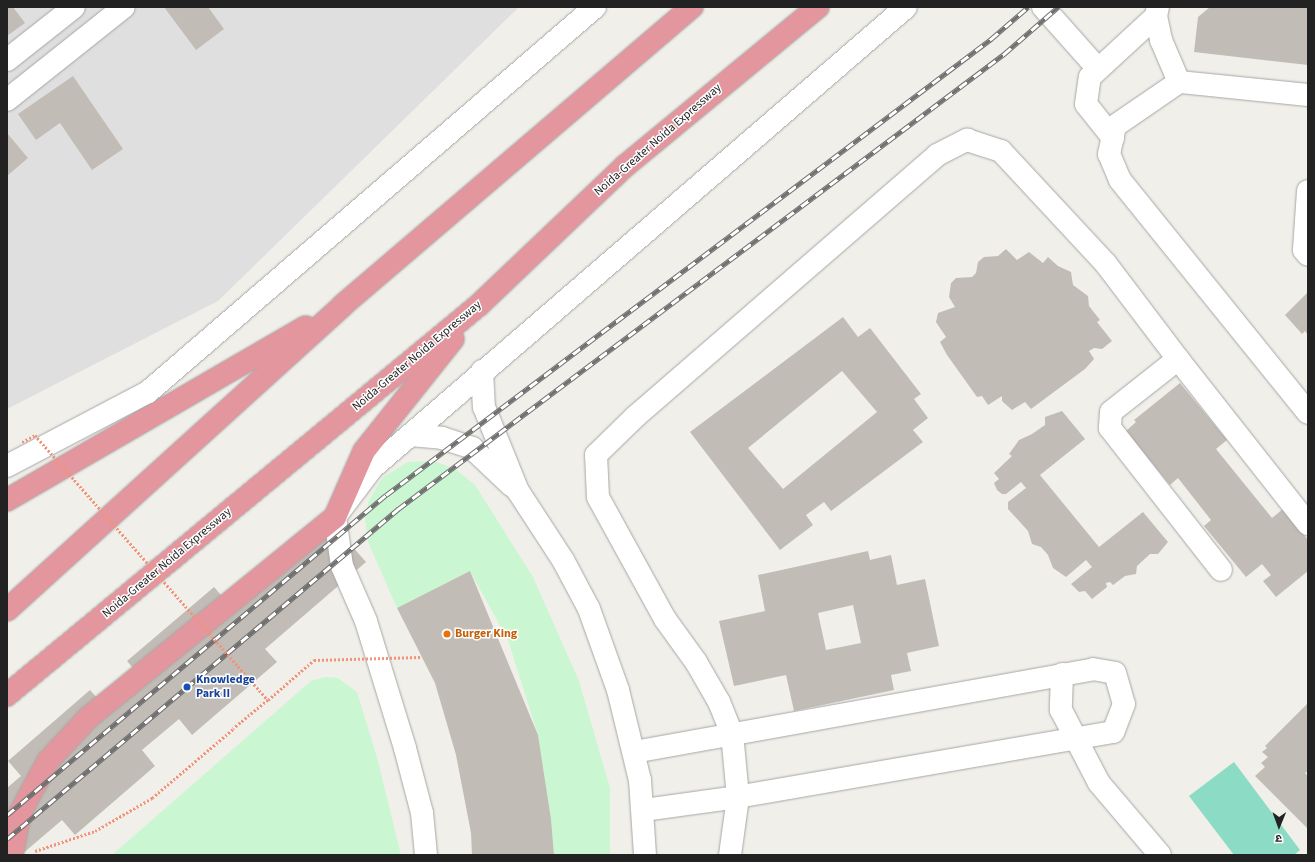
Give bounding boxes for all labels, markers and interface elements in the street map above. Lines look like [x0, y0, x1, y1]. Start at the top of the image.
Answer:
street label: Noida-Greater Noida Expressway [592, 81, 724, 199]
street label: Noida-Greater Noida Expressway [350, 298, 484, 414]
street label: Noida-Greater Noida Expressway [100, 505, 234, 621]
place label: Burger King [455, 627, 517, 641]
marker: Burger King [442, 629, 452, 639]
place label: Knowledge Park II [196, 673, 255, 701]
marker: Knowledge Park II [181, 681, 193, 693]
north arrow [1259, 806, 1299, 846]
text: उ [1275, 831, 1282, 846]

